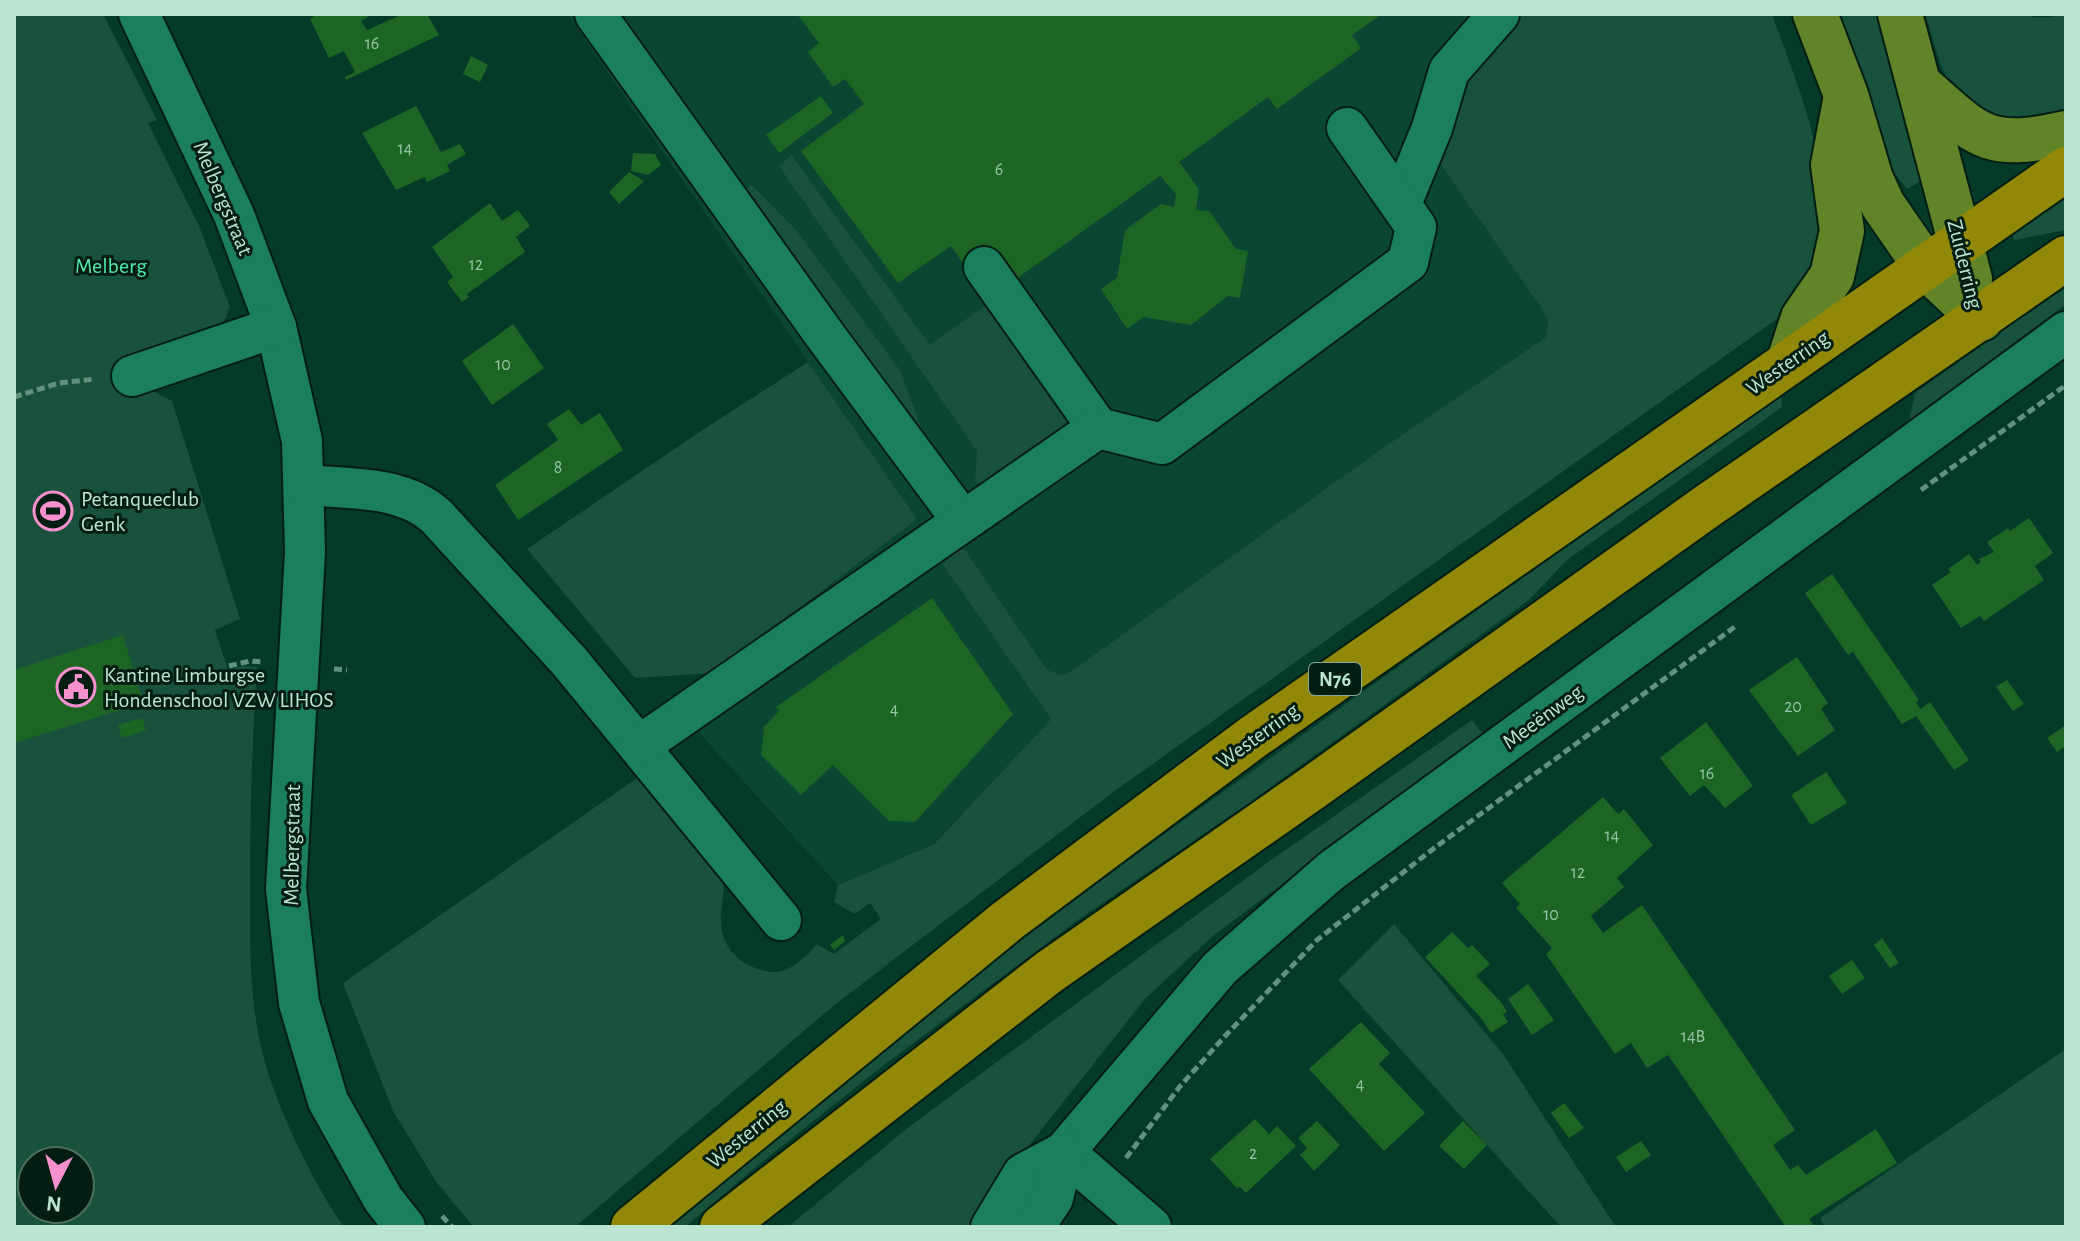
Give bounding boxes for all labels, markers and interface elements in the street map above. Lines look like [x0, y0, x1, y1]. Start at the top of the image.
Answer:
house number: 16 [365, 35, 379, 53]
street label: Melbergstraat [189, 138, 257, 258]
house number: 14 [398, 140, 413, 158]
house number: 6 [995, 161, 1003, 179]
street label: Zuiderring [1943, 217, 1987, 311]
park label: Melberg [75, 255, 147, 277]
house number: 12 [469, 256, 483, 274]
street label: Westerring [1742, 326, 1833, 399]
house number: 10 [495, 356, 511, 374]
house number: 8 [554, 459, 562, 477]
place label: Petanqueclub Genk [81, 488, 199, 535]
sports icon: Petanqueclub Genk [32, 490, 74, 532]
road number: N76 [1309, 663, 1361, 695]
place label: Kantine Limburgse Hondenschool VZW LIHOS [104, 664, 334, 711]
public building icon: Kantine Limburgse Hondenschool VZW LIHOS [55, 666, 97, 708]
street label: Meeënweg [1498, 680, 1587, 753]
house number: 20 [1784, 698, 1802, 716]
street label: Westerring [1213, 699, 1303, 773]
house number: 4 [890, 701, 899, 719]
house number: 16 [1700, 765, 1714, 783]
street label: Melbergstraat [280, 784, 304, 906]
house number: 14 [1605, 827, 1620, 845]
house number: 12 [1571, 864, 1585, 882]
house number: 10 [1543, 906, 1559, 924]
house number: 14B [1681, 1028, 1705, 1046]
house number: 4 [1356, 1076, 1365, 1094]
street label: Westerring [703, 1095, 791, 1172]
north arrow [16, 1145, 96, 1225]
house number: 2 [1249, 1145, 1257, 1163]
text: N [45, 1192, 63, 1216]

